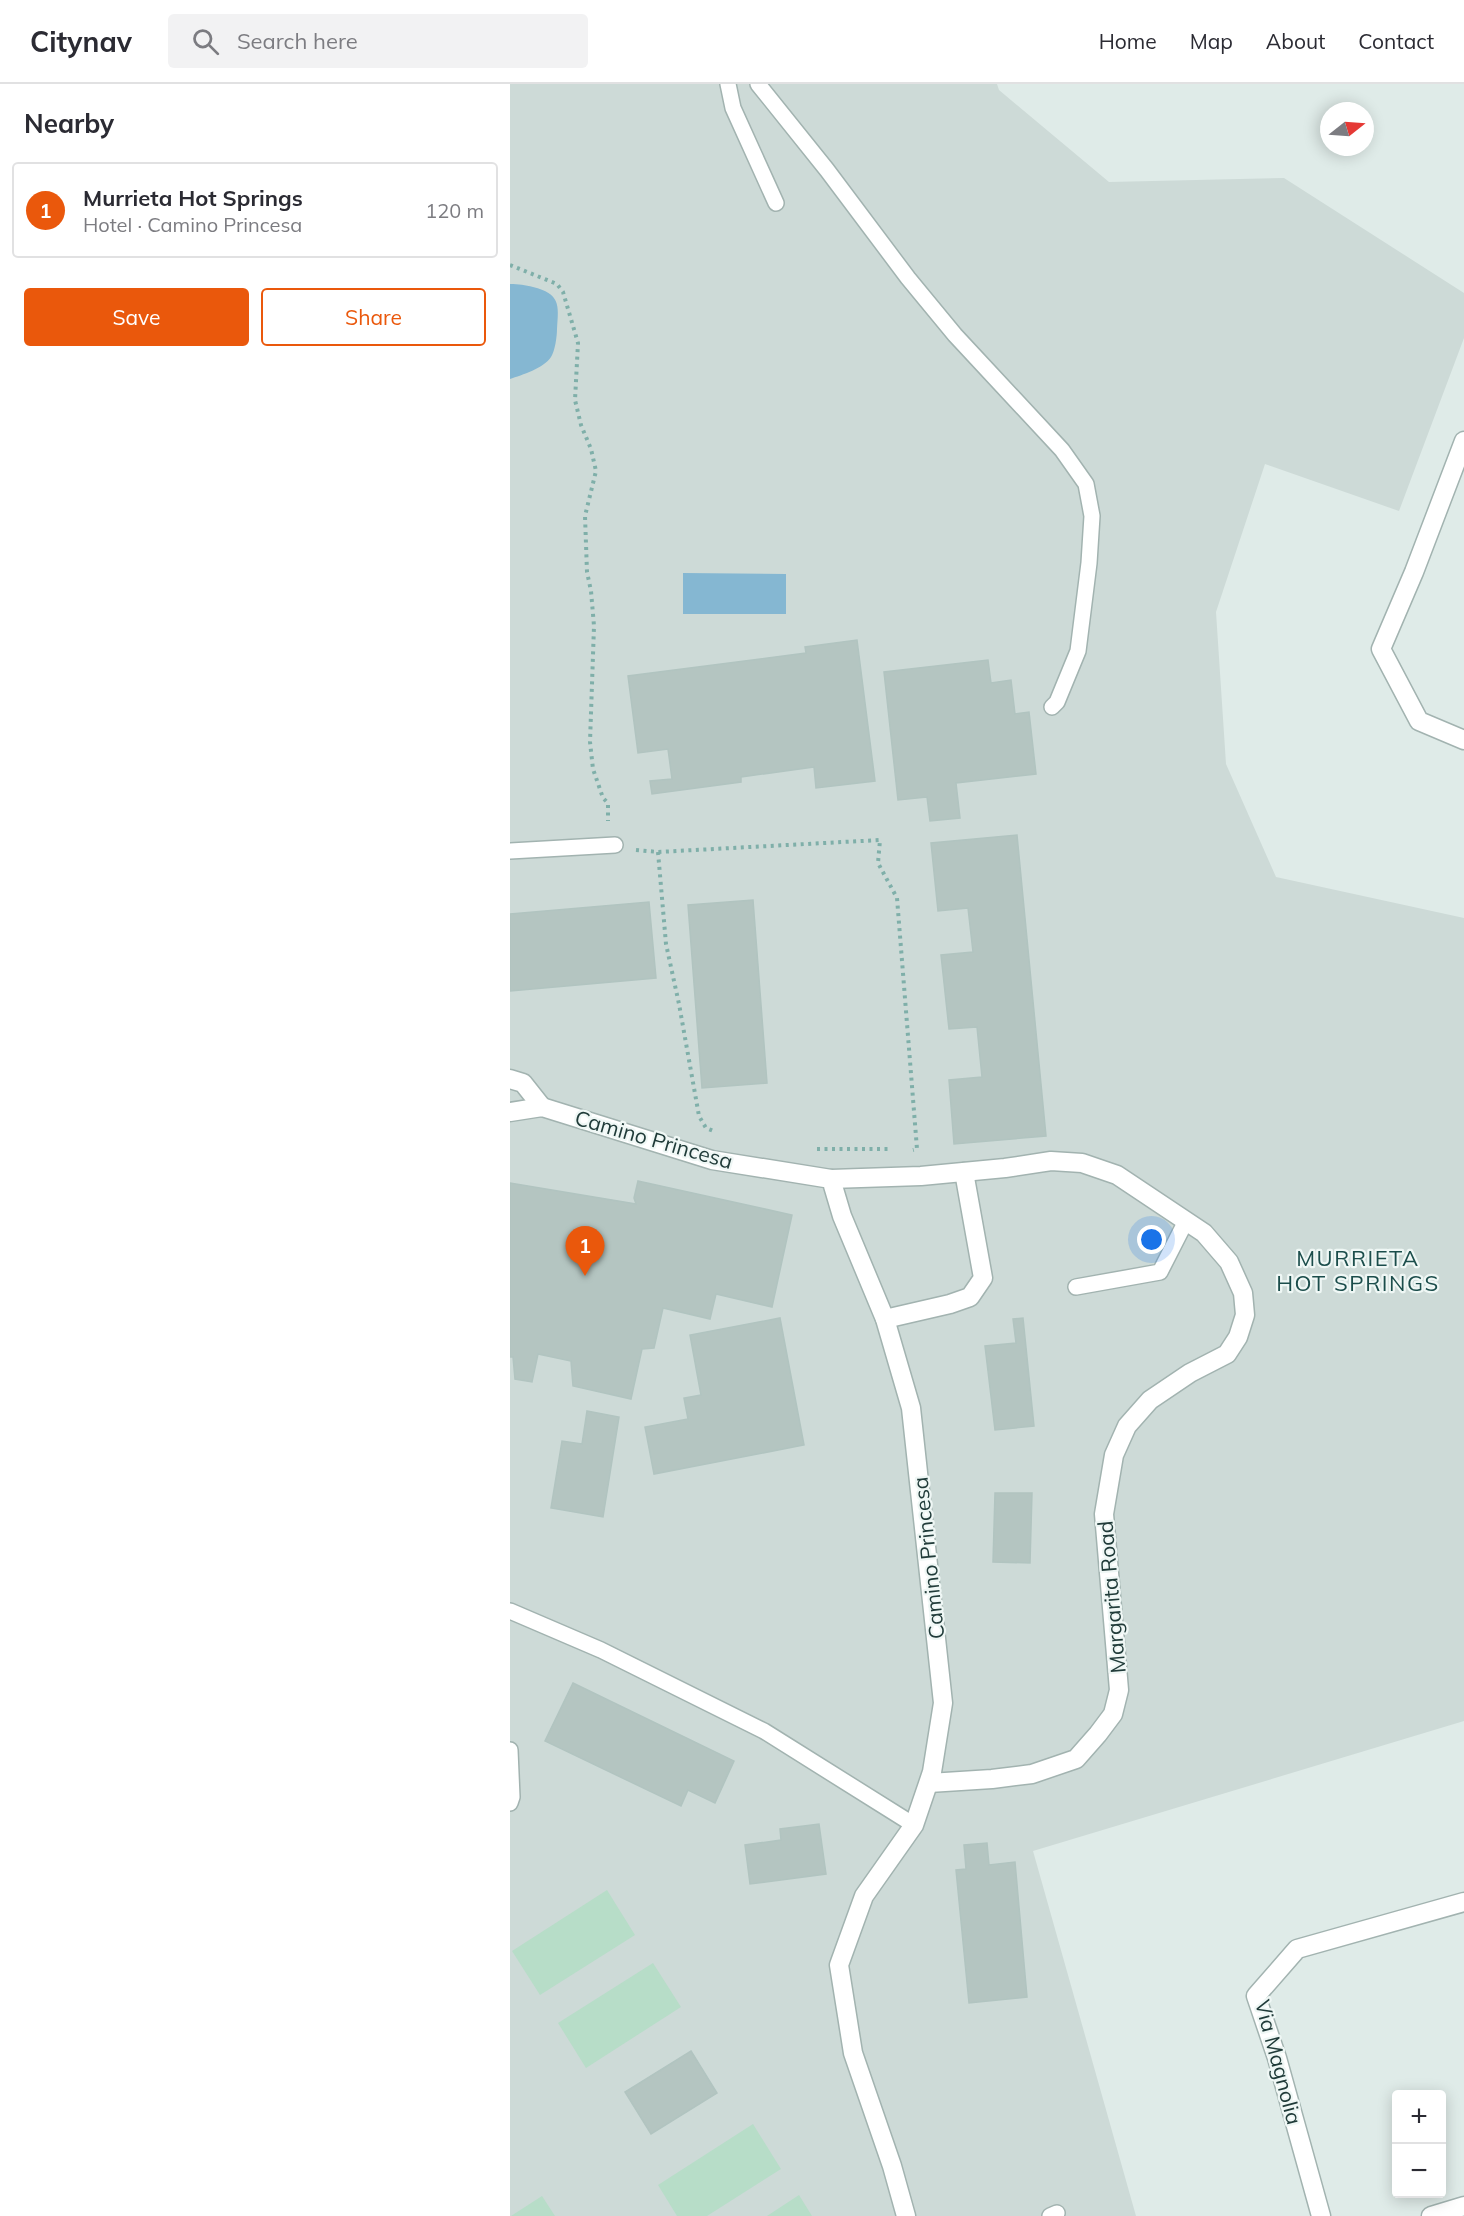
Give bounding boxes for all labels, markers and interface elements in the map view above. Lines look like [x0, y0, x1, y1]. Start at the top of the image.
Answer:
search box [168, 14, 588, 68]
text: Citynav [30, 24, 132, 59]
icon: search [189, 25, 222, 58]
text: Search here [237, 27, 358, 55]
text: Home [1099, 28, 1157, 54]
text: Map [1190, 28, 1233, 54]
text: About [1266, 28, 1325, 54]
text: Contact [1358, 28, 1434, 54]
north arrow [1320, 102, 1374, 156]
text: Nearby [24, 107, 114, 140]
text: Murrieta Hot Springs [83, 184, 303, 212]
text: 1 [40, 198, 52, 223]
text: 120 m [425, 198, 484, 223]
text: Hotel · Camino Princesa [83, 212, 302, 237]
button: Save [24, 288, 249, 346]
button: Share [261, 288, 486, 346]
street label: Camino Princesa [572, 1104, 736, 1174]
your location [1137, 1225, 1166, 1254]
pin: 1 [566, 1226, 604, 1276]
district label: MURRIETA HOT SPRINGS [1276, 1244, 1440, 1297]
street label: Camino Princesa [907, 1476, 949, 1640]
street label: Margarita Road [1091, 1520, 1131, 1674]
street label: Via Magnolia [1250, 1997, 1308, 2127]
map controls [1392, 2090, 1446, 2198]
button: + [1392, 2090, 1446, 2144]
button: − [1392, 2144, 1446, 2198]

